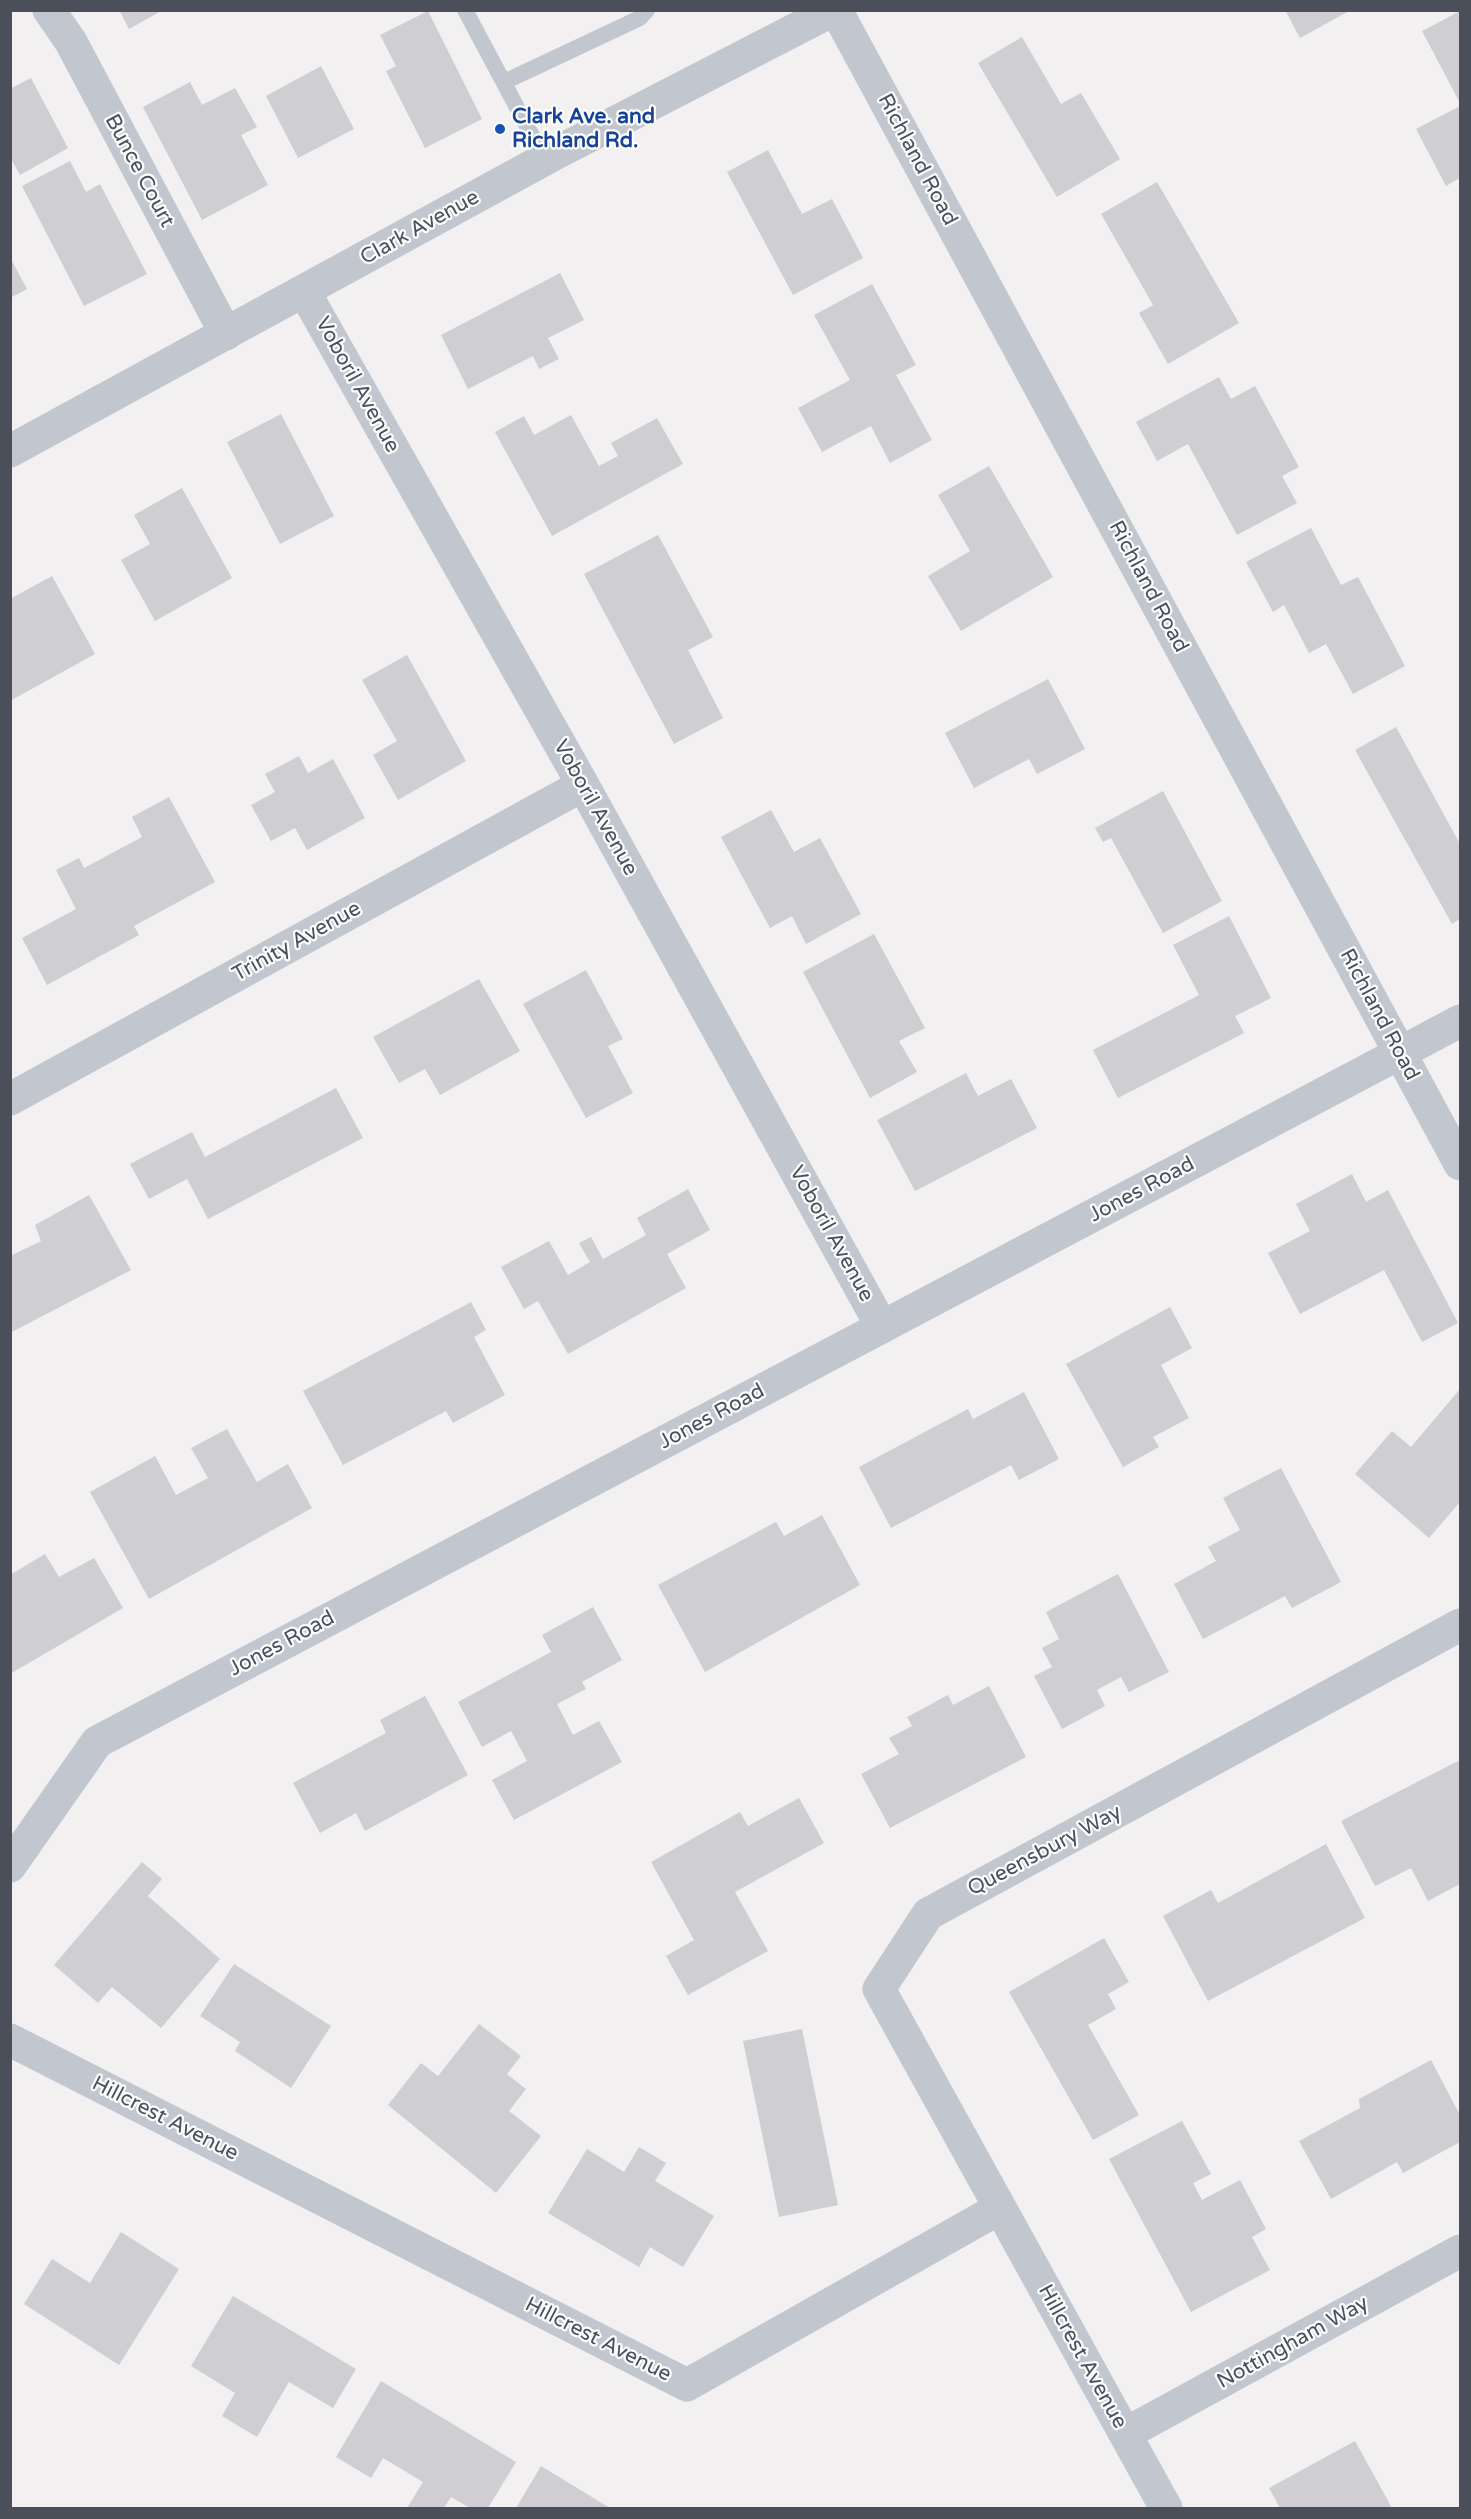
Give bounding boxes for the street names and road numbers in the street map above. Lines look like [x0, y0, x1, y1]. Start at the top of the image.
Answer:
street label: Richland Road [872, 90, 962, 230]
street label: Bunce Court [99, 110, 179, 232]
street label: Clark Avenue [356, 185, 484, 271]
street label: Voboril Avenue [309, 313, 405, 457]
street label: Richland Road [1103, 517, 1193, 657]
street label: Voboril Avenue [547, 736, 643, 880]
street label: Trinity Avenue [229, 896, 365, 988]
street label: Richland Road [1334, 945, 1424, 1085]
street label: Jones Road [1085, 1152, 1199, 1228]
street label: Voboril Avenue [783, 1162, 879, 1306]
street label: Jones Road [655, 1379, 769, 1455]
street label: Jones Road [225, 1606, 339, 1682]
street label: Queensbury Way [964, 1800, 1126, 1902]
street label: Hillcrest Avenue [88, 2071, 242, 2167]
street label: Hillcrest Avenue [1032, 2281, 1132, 2433]
street label: Nottingham Way [1213, 2291, 1373, 2395]
street label: Hillcrest Avenue [521, 2292, 675, 2388]

